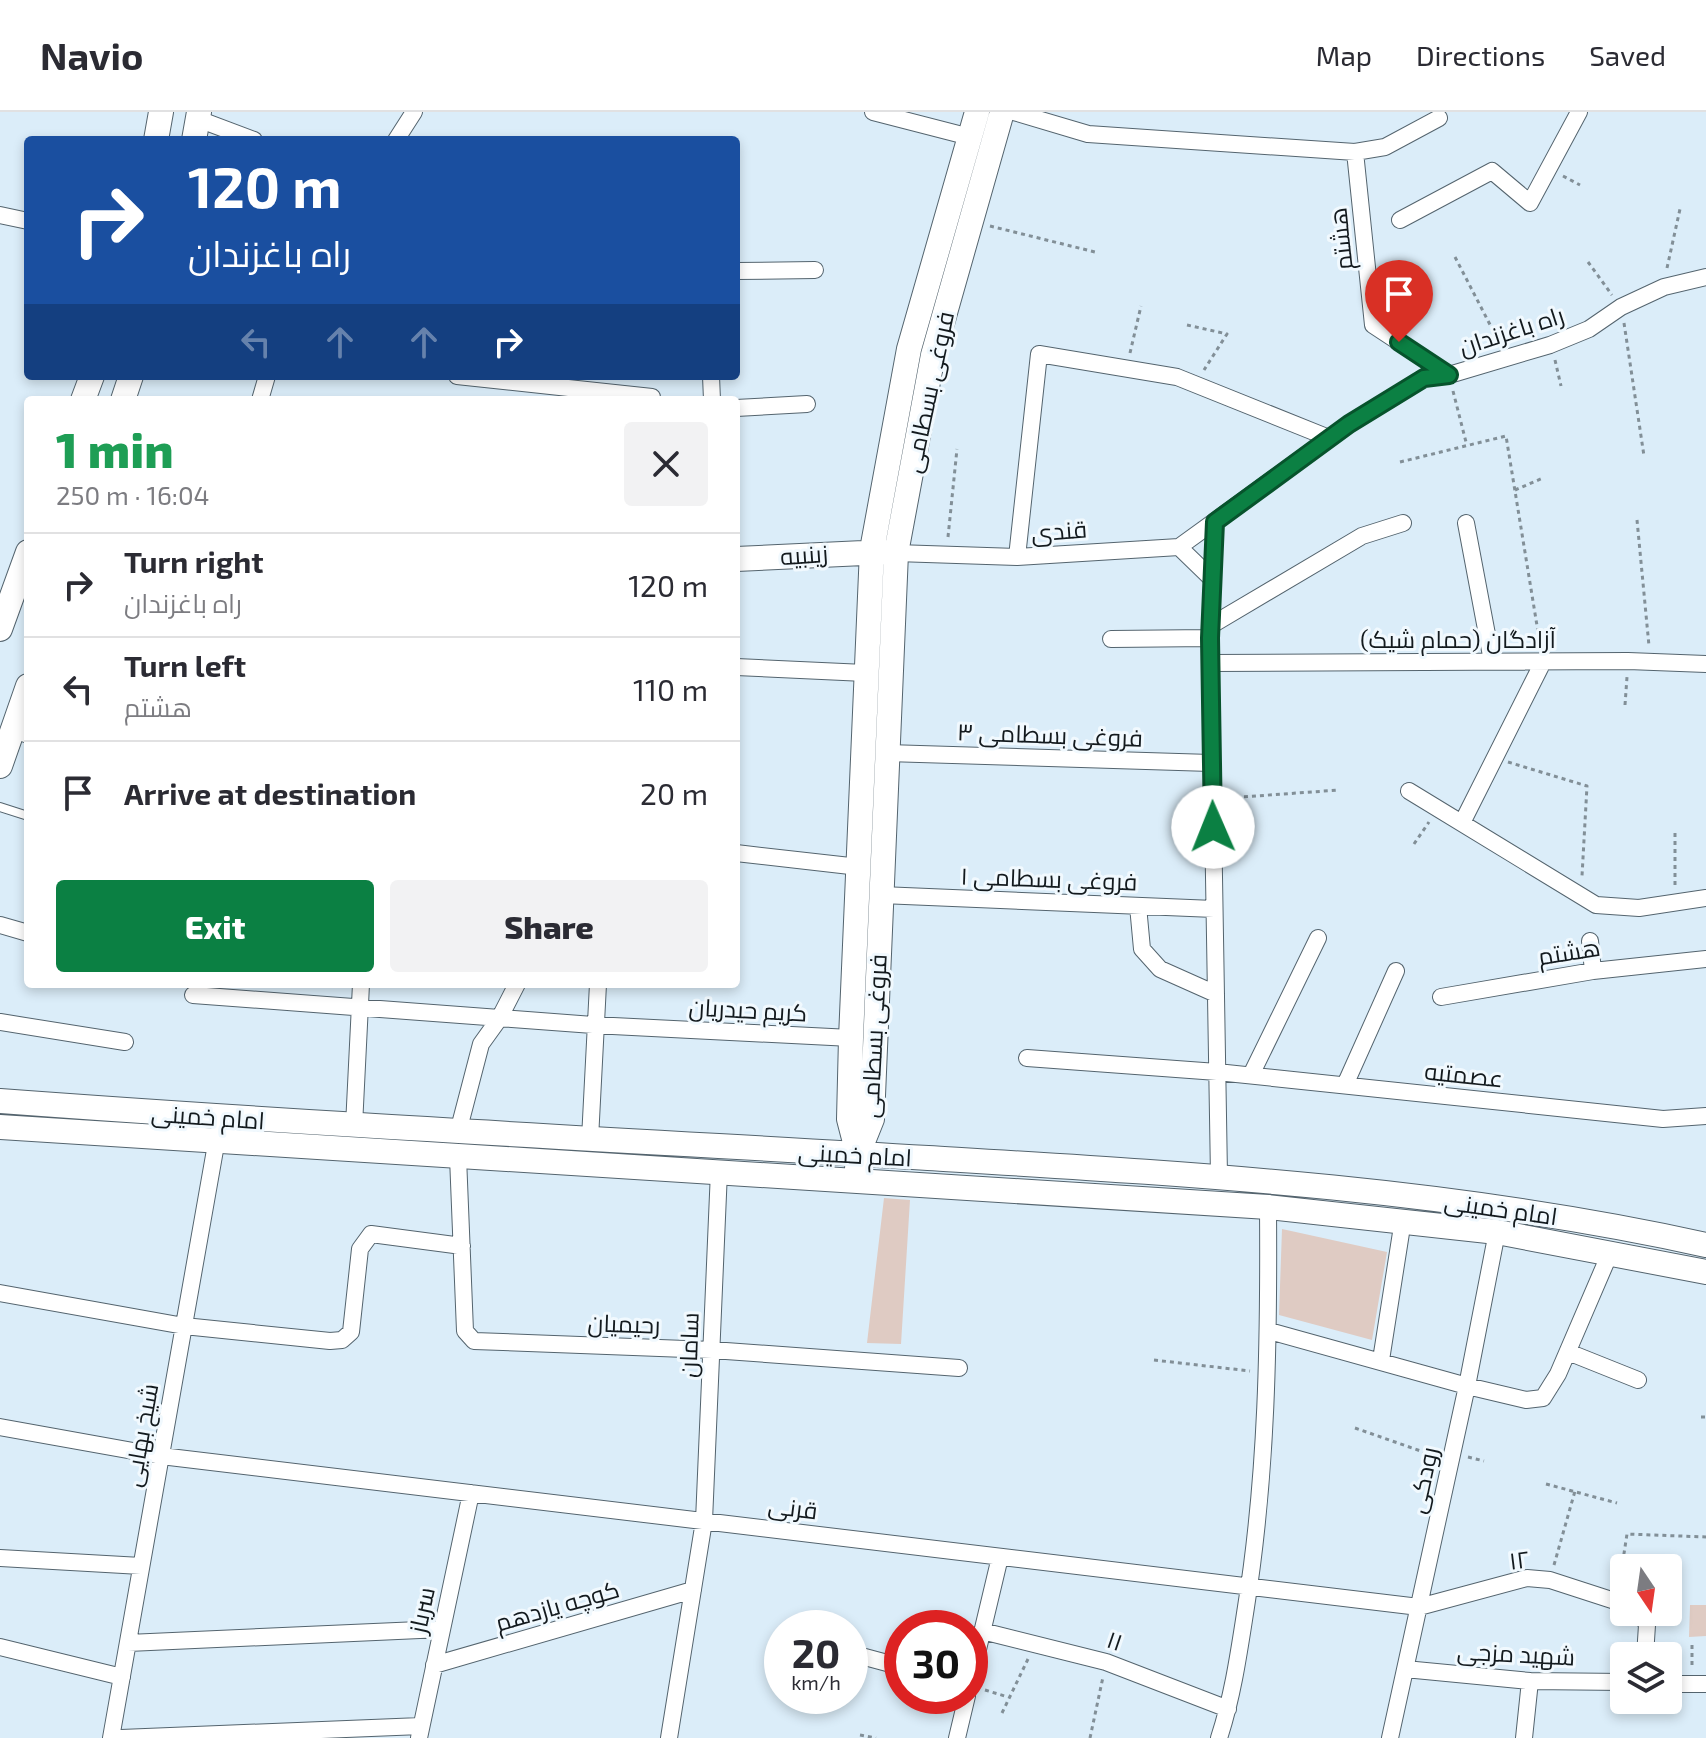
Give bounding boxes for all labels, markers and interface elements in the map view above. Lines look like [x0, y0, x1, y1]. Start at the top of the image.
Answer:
text: Navio [40, 32, 143, 78]
text: Map [1316, 38, 1372, 72]
text: Directions [1416, 38, 1545, 72]
text: Saved [1589, 38, 1666, 72]
text: 120 m [188, 152, 342, 219]
icon: right [56, 168, 160, 272]
street label: هشتم [1322, 206, 1361, 272]
text: راه باغزندان [188, 231, 351, 274]
pin [1365, 260, 1433, 342]
icon: arrive [1377, 272, 1421, 316]
street label: راه باغزندان [1455, 299, 1567, 362]
street label: فروغی بسطامی [897, 309, 960, 476]
icon: left [234, 320, 278, 364]
icon: ahead [318, 320, 362, 364]
icon: ahead [402, 320, 446, 364]
icon: right [486, 320, 530, 364]
text: 1 min [56, 420, 174, 478]
button: close [624, 422, 708, 506]
text: 250 m · 16:04 [56, 479, 210, 510]
street label: قندی [1030, 514, 1088, 547]
street label: زینبیه [779, 538, 829, 570]
text: Turn right [124, 543, 264, 579]
icon: right [56, 563, 100, 607]
text: 120 m [628, 567, 708, 603]
text: راه باغزندان [124, 587, 242, 618]
street label: آزادگان (حمام شیک) [1360, 624, 1557, 656]
text: Turn left [124, 647, 246, 683]
icon: left [56, 667, 100, 711]
text: 110 m [633, 671, 708, 707]
text: هشتم [124, 691, 192, 722]
street label: فروغی بسطامی ۳ [957, 716, 1143, 753]
icon: arrive [56, 771, 100, 815]
text: Arrive at destination [124, 775, 416, 811]
text: 20 m [640, 775, 708, 811]
position arrow [1171, 785, 1255, 869]
street label: فروغی بسطامی ۱ [960, 860, 1138, 897]
button: Exit [56, 880, 374, 972]
button: Share [390, 880, 708, 972]
street label: هشتم [1536, 932, 1603, 973]
street label: فروغی بسطامی [854, 953, 893, 1119]
street label: کریم حیدریان [688, 991, 808, 1030]
street label: عصمتیه [1423, 1055, 1505, 1093]
street label: امام خمینی [150, 1098, 266, 1137]
street label: امام خمینی [797, 1137, 913, 1174]
street label: امام خمینی [1442, 1186, 1560, 1233]
street label: رحیمیان [587, 1307, 661, 1340]
street label: سامان [672, 1312, 705, 1378]
street label: شیخ بهایی [117, 1381, 166, 1489]
street label: رودکی [1401, 1444, 1444, 1516]
street label: قرنی [767, 1490, 819, 1525]
street label: ۱۲ [1507, 1543, 1531, 1575]
north arrow [1610, 1554, 1682, 1626]
map controls [1610, 1554, 1682, 1714]
street label: کوچه یازدهم [492, 1573, 623, 1639]
street label: سرباز [402, 1584, 440, 1638]
speed limit sign: 30 [884, 1610, 988, 1714]
street label: ۱۱ [1103, 1624, 1127, 1656]
text: 20 [792, 1628, 840, 1676]
street label: شهید مزجی [1456, 1635, 1576, 1672]
button: layers [1610, 1642, 1682, 1714]
text: km/h [791, 1670, 841, 1694]

